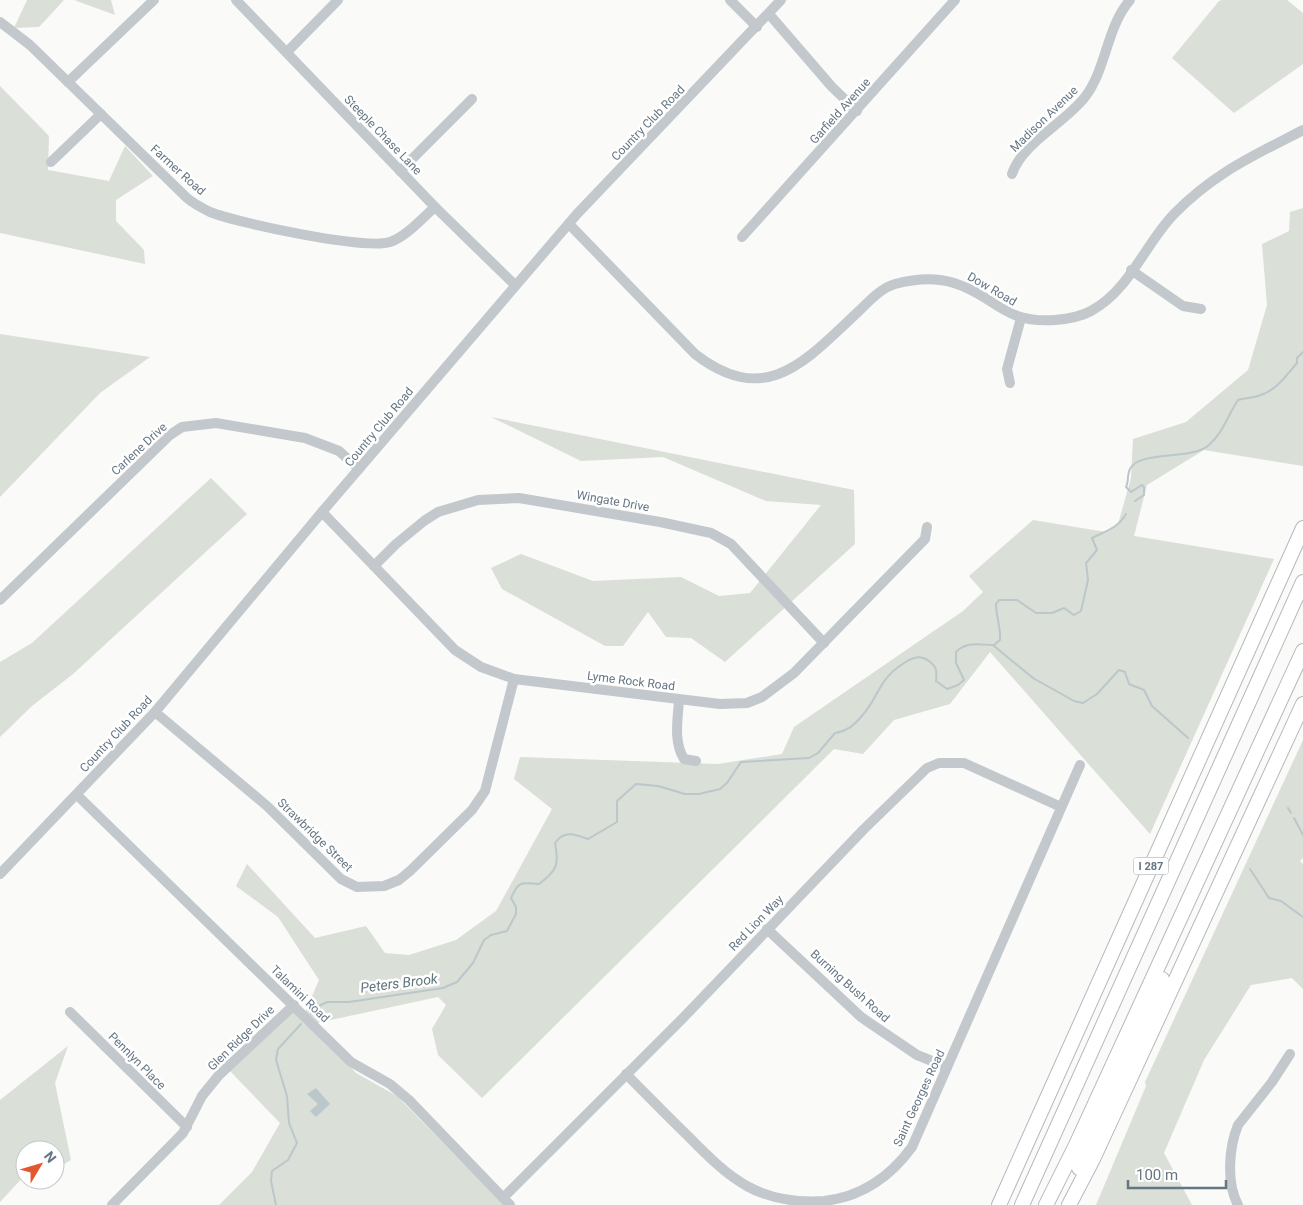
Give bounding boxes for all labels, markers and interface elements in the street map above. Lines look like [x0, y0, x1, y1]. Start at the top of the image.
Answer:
street label: Garfield Avenue [807, 75, 873, 147]
street label: Country Club Road [608, 82, 688, 164]
street label: Madison Avenue [1007, 83, 1081, 155]
street label: Steeple Chase Lane [341, 92, 425, 178]
street label: Farmer Road [148, 142, 208, 198]
street label: Dow Road [965, 269, 1019, 309]
street label: Country Club Road [342, 384, 416, 470]
street label: Carlene Drive [108, 420, 170, 478]
street label: Wingate Drive [576, 488, 650, 514]
street label: Lyme Rock Road [586, 669, 676, 693]
street label: Country Club Road [77, 693, 155, 775]
street label: Strawbridge Street [275, 796, 355, 874]
road number: I 287 [1134, 858, 1168, 874]
street label: Red Lion Way [726, 892, 786, 954]
street label: Burning Bush Road [808, 947, 892, 1025]
street label: Talamini Road [268, 963, 332, 1025]
water label: Peters Brook [359, 970, 440, 996]
street label: Glen Ridge Drive [205, 1003, 277, 1073]
street label: Pennlyn Place [106, 1030, 168, 1092]
street label: Saint Georges Road [890, 1047, 948, 1149]
north arrow [15, 1140, 65, 1190]
text: N [41, 1148, 60, 1166]
scale bar [1128, 1158, 1226, 1190]
text: 100 m [1136, 1166, 1178, 1184]

